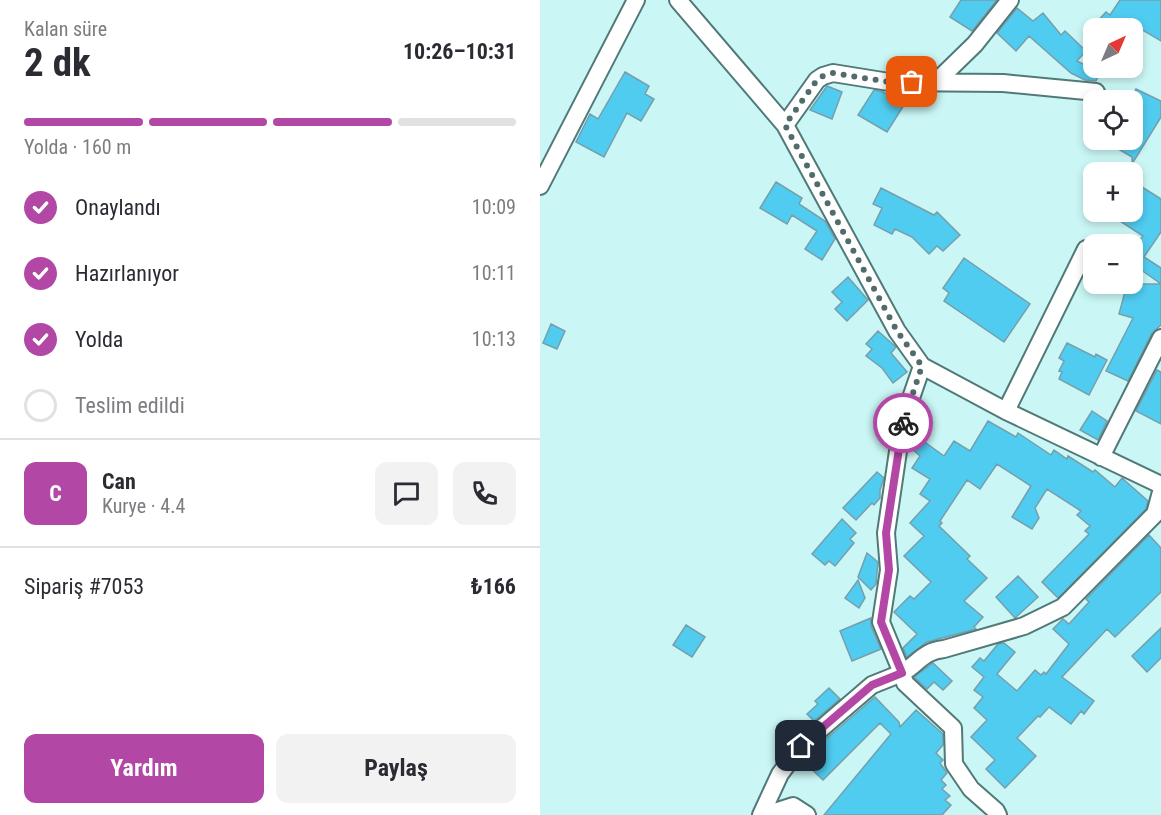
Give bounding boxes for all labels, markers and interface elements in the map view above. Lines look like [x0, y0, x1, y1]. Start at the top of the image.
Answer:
text: Kalan süre [24, 17, 107, 41]
north arrow [1083, 18, 1143, 78]
map controls [1083, 18, 1143, 294]
text: 10:26–10:31 [403, 39, 516, 64]
text: 2 dk [24, 40, 91, 86]
pin [886, 56, 937, 107]
icon: bag [895, 65, 928, 98]
button: locate [1083, 90, 1143, 150]
text: Yolda · 160 m [24, 135, 131, 159]
button: + [1083, 162, 1143, 222]
icon: check [24, 191, 57, 224]
text: Onaylandı [75, 195, 161, 220]
text: 10:09 [472, 195, 516, 219]
button: − [1083, 234, 1143, 294]
icon: check [24, 257, 57, 290]
text: Hazırlanıyor [75, 261, 179, 286]
text: 10:11 [472, 261, 516, 285]
icon: check [24, 323, 57, 356]
text: Yolda [75, 327, 123, 352]
text: 10:13 [472, 327, 516, 351]
text: Teslim edildi [75, 393, 185, 418]
courier [873, 393, 933, 453]
icon: bike [887, 407, 920, 440]
button: chat [375, 462, 438, 525]
button: phone [453, 462, 516, 525]
text: Can [102, 469, 136, 494]
text: C [49, 481, 62, 506]
text: Kurye · 4.4 [102, 494, 185, 518]
text: Sipariş #7053 [24, 574, 144, 599]
text: ₺166 [471, 574, 516, 599]
pin [775, 720, 826, 771]
icon: home [784, 729, 817, 762]
button: Yardım [24, 734, 264, 803]
button: Paylaş [276, 734, 516, 803]

